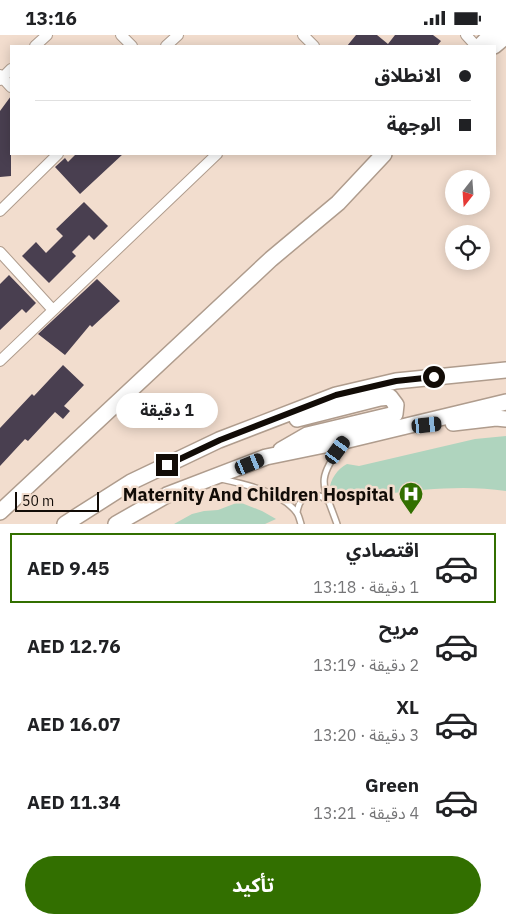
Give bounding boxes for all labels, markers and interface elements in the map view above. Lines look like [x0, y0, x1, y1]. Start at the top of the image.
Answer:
text: 13:16 [25, 6, 77, 30]
text: الانطلاق [375, 63, 441, 87]
text: الوجهة [387, 112, 441, 136]
north arrow [445, 170, 490, 215]
map controls [445, 170, 490, 270]
button: locate [445, 225, 490, 270]
route start [423, 366, 445, 388]
callout: 1 دقيقة [116, 393, 218, 427]
text: 1 دقيقة [140, 400, 194, 420]
car [411, 416, 442, 434]
car [323, 433, 352, 467]
car [233, 451, 266, 477]
route end [156, 454, 178, 476]
hospital icon: Maternity And Children Hospital [398, 481, 424, 515]
place label: Maternity And Children Hospital [123, 483, 395, 506]
scale bar [15, 489, 99, 512]
text: 50 m [22, 492, 54, 510]
text: اقتصادي [346, 538, 419, 562]
icon: car [434, 546, 479, 591]
text: AED 9.45 [27, 556, 109, 580]
text: 1 دقيقة · 13:18 [313, 577, 419, 597]
text: مريح [379, 616, 419, 640]
icon: car [434, 624, 479, 669]
text: AED 12.76 [27, 634, 121, 658]
text: 2 دقيقة · 13:19 [313, 655, 419, 675]
text: XL [396, 695, 419, 719]
icon: car [434, 702, 479, 747]
text: AED 16.07 [27, 712, 121, 736]
text: 3 دقيقة · 13:20 [313, 725, 419, 745]
text: Green [365, 773, 419, 797]
icon: car [434, 780, 479, 825]
text: AED 11.34 [27, 790, 121, 814]
text: 4 دقيقة · 13:21 [313, 803, 419, 823]
button: تأكيد [25, 856, 481, 914]

